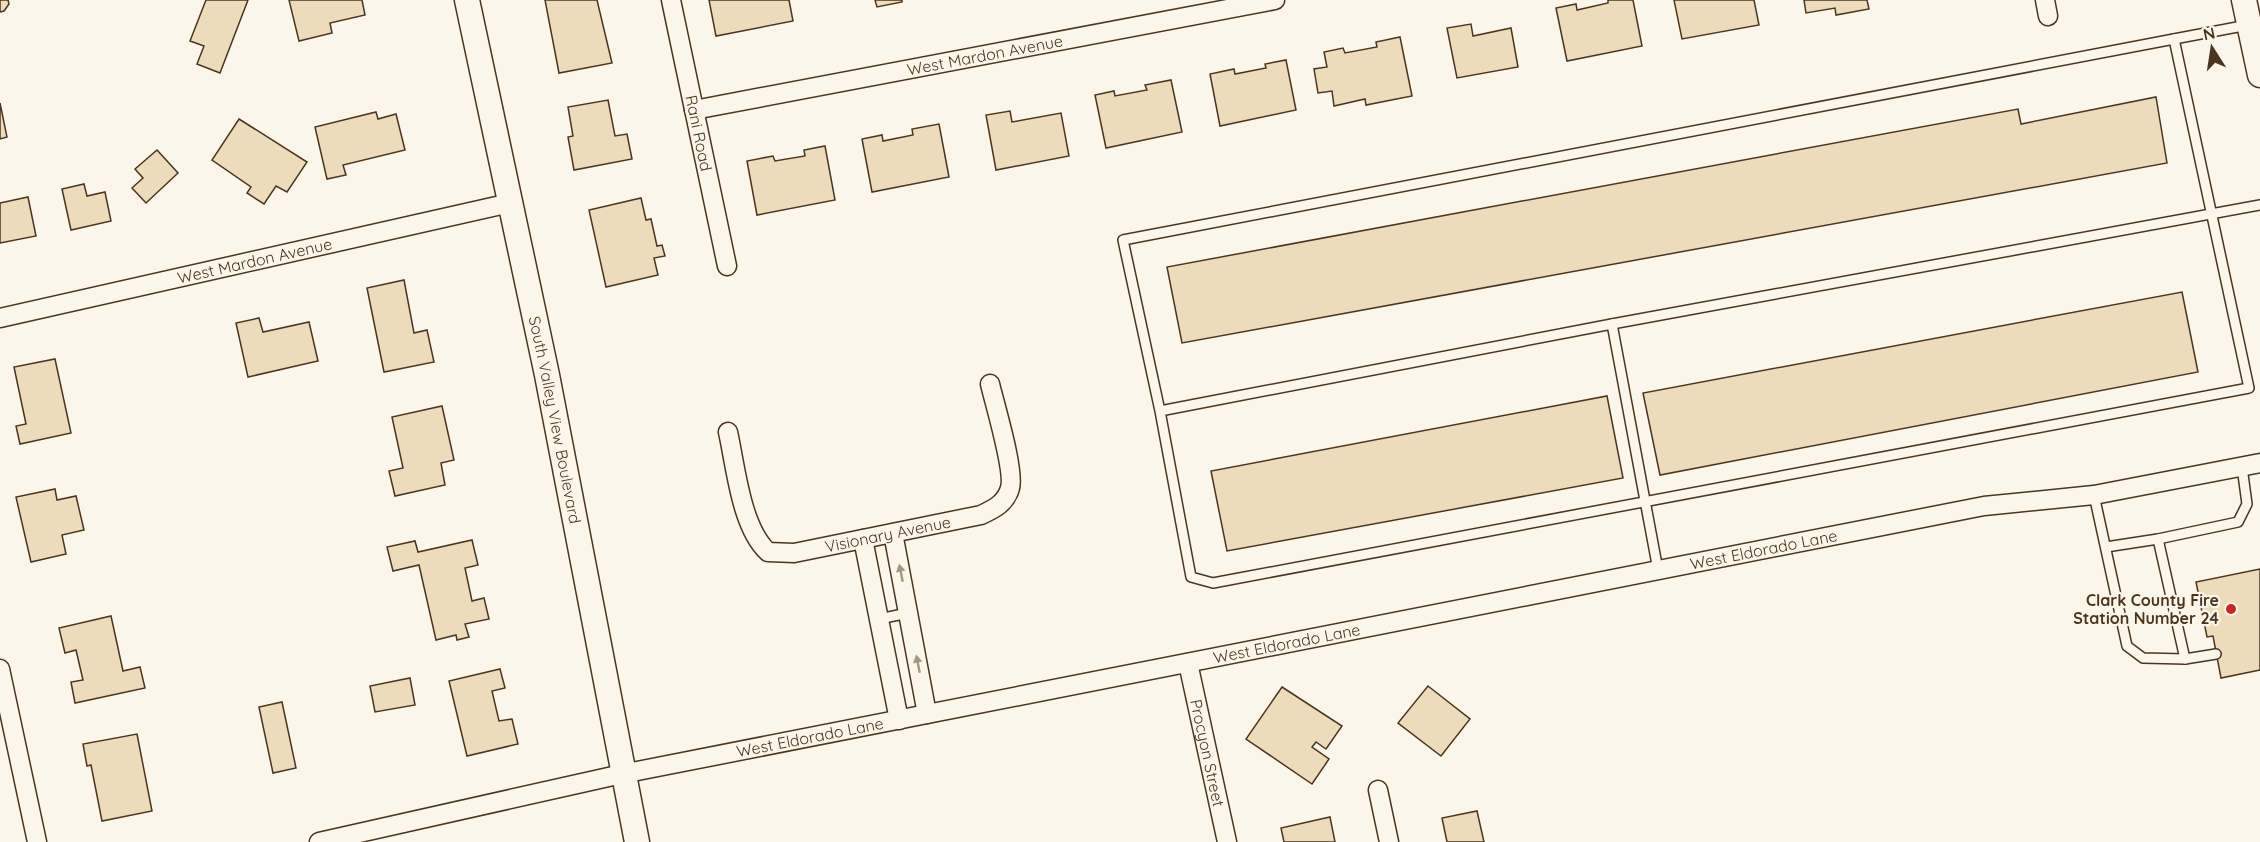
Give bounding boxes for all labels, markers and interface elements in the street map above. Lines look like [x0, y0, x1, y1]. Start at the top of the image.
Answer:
north arrow [2182, 18, 2242, 78]
text: N [2201, 22, 2217, 44]
street label: West Mardon Avenue [905, 30, 1064, 79]
street label: Rani Road [681, 93, 717, 173]
street label: West Mardon Avenue [175, 233, 334, 288]
street label: South Valley View Boulevard [525, 314, 585, 525]
street label: Visionary Avenue [823, 511, 953, 556]
street label: West Eldorado Lane [1688, 525, 1839, 574]
one-way arrow [896, 563, 905, 582]
place label: Clark County Fire Station Number 24 [2073, 590, 2220, 628]
marker: Clark County Fire Station Number 24 [2224, 602, 2238, 616]
street label: West Eldorado Lane [1211, 619, 1362, 667]
one-way arrow [913, 654, 922, 673]
street label: Procyon Street [1186, 697, 1229, 808]
street label: West Eldorado Lane [735, 713, 885, 761]

